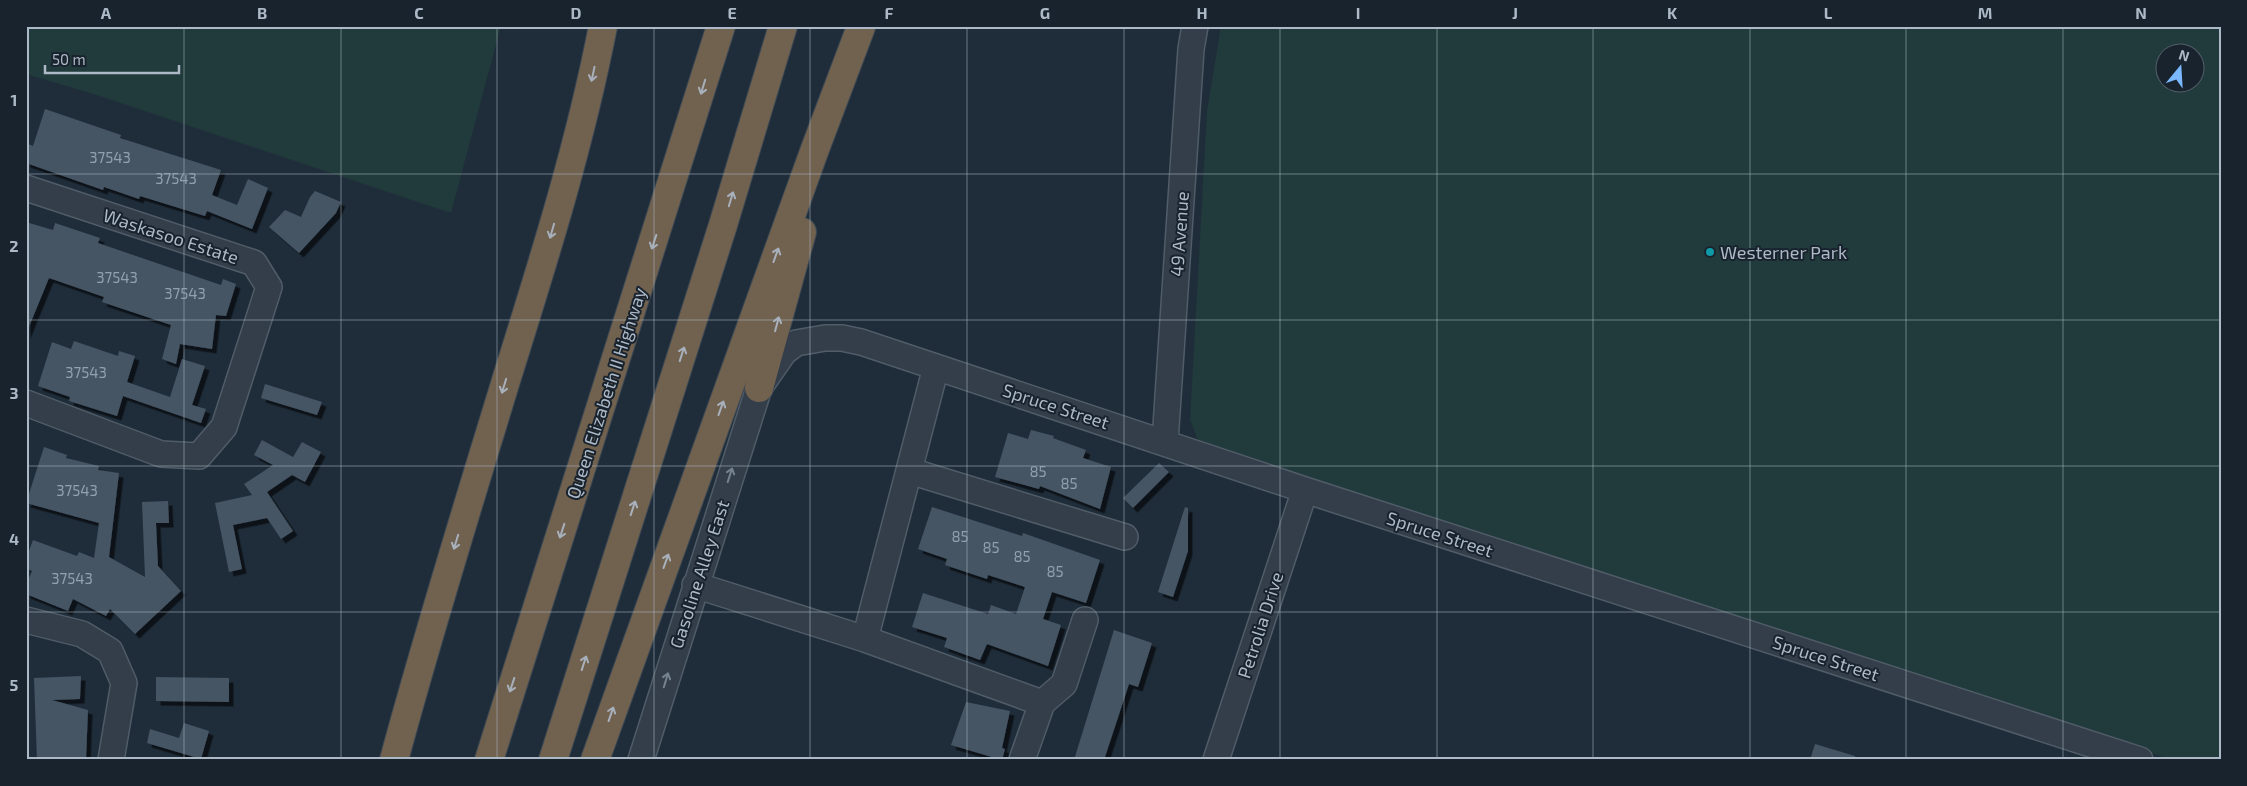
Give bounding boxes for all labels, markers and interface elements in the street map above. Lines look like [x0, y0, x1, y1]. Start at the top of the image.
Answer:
text: A [101, 3, 112, 22]
text: B [257, 3, 267, 22]
text: C [414, 3, 424, 22]
text: D [571, 3, 582, 22]
text: E [727, 3, 737, 22]
text: F [885, 3, 894, 22]
text: G [1040, 3, 1050, 22]
text: H [1196, 3, 1208, 22]
text: I [1356, 3, 1360, 22]
text: J [1512, 3, 1518, 22]
text: K [1667, 3, 1678, 22]
text: L [1824, 3, 1833, 22]
text: M [1978, 3, 1992, 22]
text: N [2135, 3, 2147, 22]
scale bar [45, 42, 179, 74]
north arrow [2154, 42, 2204, 92]
text: N [2177, 46, 2192, 65]
text: 50 m [52, 50, 86, 68]
one-way arrow [588, 65, 597, 81]
one-way arrow [697, 79, 707, 95]
text: 1 [11, 90, 17, 109]
house number: 37543 [89, 148, 131, 166]
house number: 37543 [155, 169, 197, 187]
one-way arrow [727, 191, 736, 207]
street label: 49 Avenue [1165, 191, 1193, 277]
street label: Waskasoo Estate [101, 204, 241, 268]
one-way arrow [547, 223, 557, 239]
one-way arrow [648, 234, 658, 250]
text: 2 [9, 236, 19, 255]
place label: Westerner Park [1720, 241, 1847, 263]
marker: Westerner Park [1704, 246, 1716, 258]
one-way arrow [772, 248, 781, 263]
house number: 37543 [96, 268, 138, 286]
house number: 37543 [164, 284, 206, 302]
street label: Queen Elizabeth II Highway [561, 284, 651, 501]
one-way arrow [772, 317, 782, 333]
one-way arrow [678, 346, 687, 362]
house number: 37543 [65, 363, 107, 381]
one-way arrow [499, 378, 509, 394]
street label: Spruce Street [1000, 378, 1112, 434]
text: 3 [9, 383, 19, 402]
one-way arrow [717, 401, 726, 416]
house number: 85 [1029, 462, 1047, 480]
one-way arrow [726, 467, 736, 483]
house number: 85 [1060, 474, 1078, 492]
house number: 37543 [56, 481, 98, 499]
street label: Gasoline Alley East [665, 497, 733, 651]
one-way arrow [629, 501, 638, 517]
street label: Spruce Street [1384, 506, 1496, 562]
one-way arrow [556, 522, 566, 538]
house number: 85 [951, 527, 969, 545]
text: 4 [9, 529, 19, 548]
one-way arrow [451, 533, 461, 549]
house number: 85 [982, 538, 1000, 556]
house number: 85 [1013, 547, 1031, 565]
one-way arrow [662, 553, 671, 569]
house number: 85 [1046, 562, 1064, 580]
house number: 37543 [51, 569, 93, 587]
street label: Petrolia Drive [1232, 569, 1288, 681]
street label: Spruce Street [1770, 630, 1882, 686]
one-way arrow [579, 656, 589, 672]
one-way arrow [661, 672, 671, 688]
text: 5 [10, 675, 19, 694]
one-way arrow [507, 677, 517, 693]
one-way arrow [607, 706, 617, 722]

